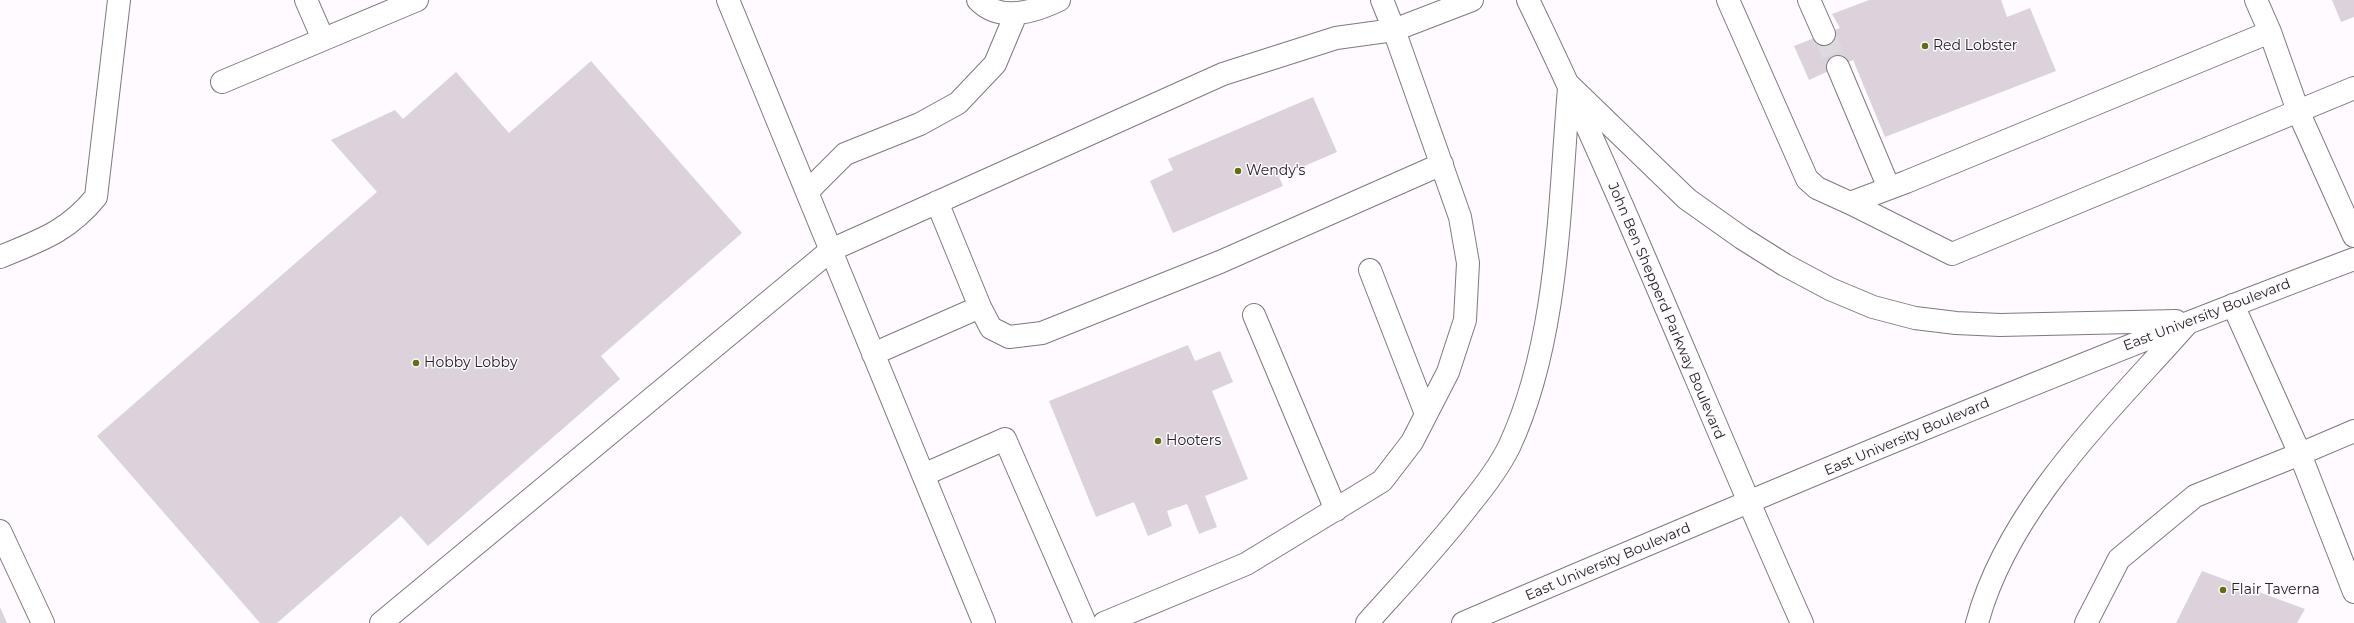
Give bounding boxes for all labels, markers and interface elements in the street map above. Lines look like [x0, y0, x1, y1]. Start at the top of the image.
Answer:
place label: Red Lobster [1933, 38, 2017, 54]
marker: Red Lobster [1920, 41, 1930, 51]
place label: Wendy's [1246, 163, 1305, 179]
marker: Wendy's [1233, 166, 1243, 176]
street label: John Ben Shepperd Parkway Boulevard [1604, 180, 1728, 442]
street label: East University Boulevard [2121, 275, 2293, 355]
place label: Hobby Lobby [424, 355, 517, 371]
marker: Hobby Lobby [411, 358, 421, 368]
street label: East University Boulevard [1822, 395, 1992, 479]
place label: Hooters [1166, 433, 1221, 449]
marker: Hooters [1153, 436, 1163, 446]
street label: East University Boulevard [1523, 520, 1693, 604]
place label: Flair Taverna [2231, 582, 2320, 598]
marker: Flair Taverna [2218, 585, 2228, 595]

